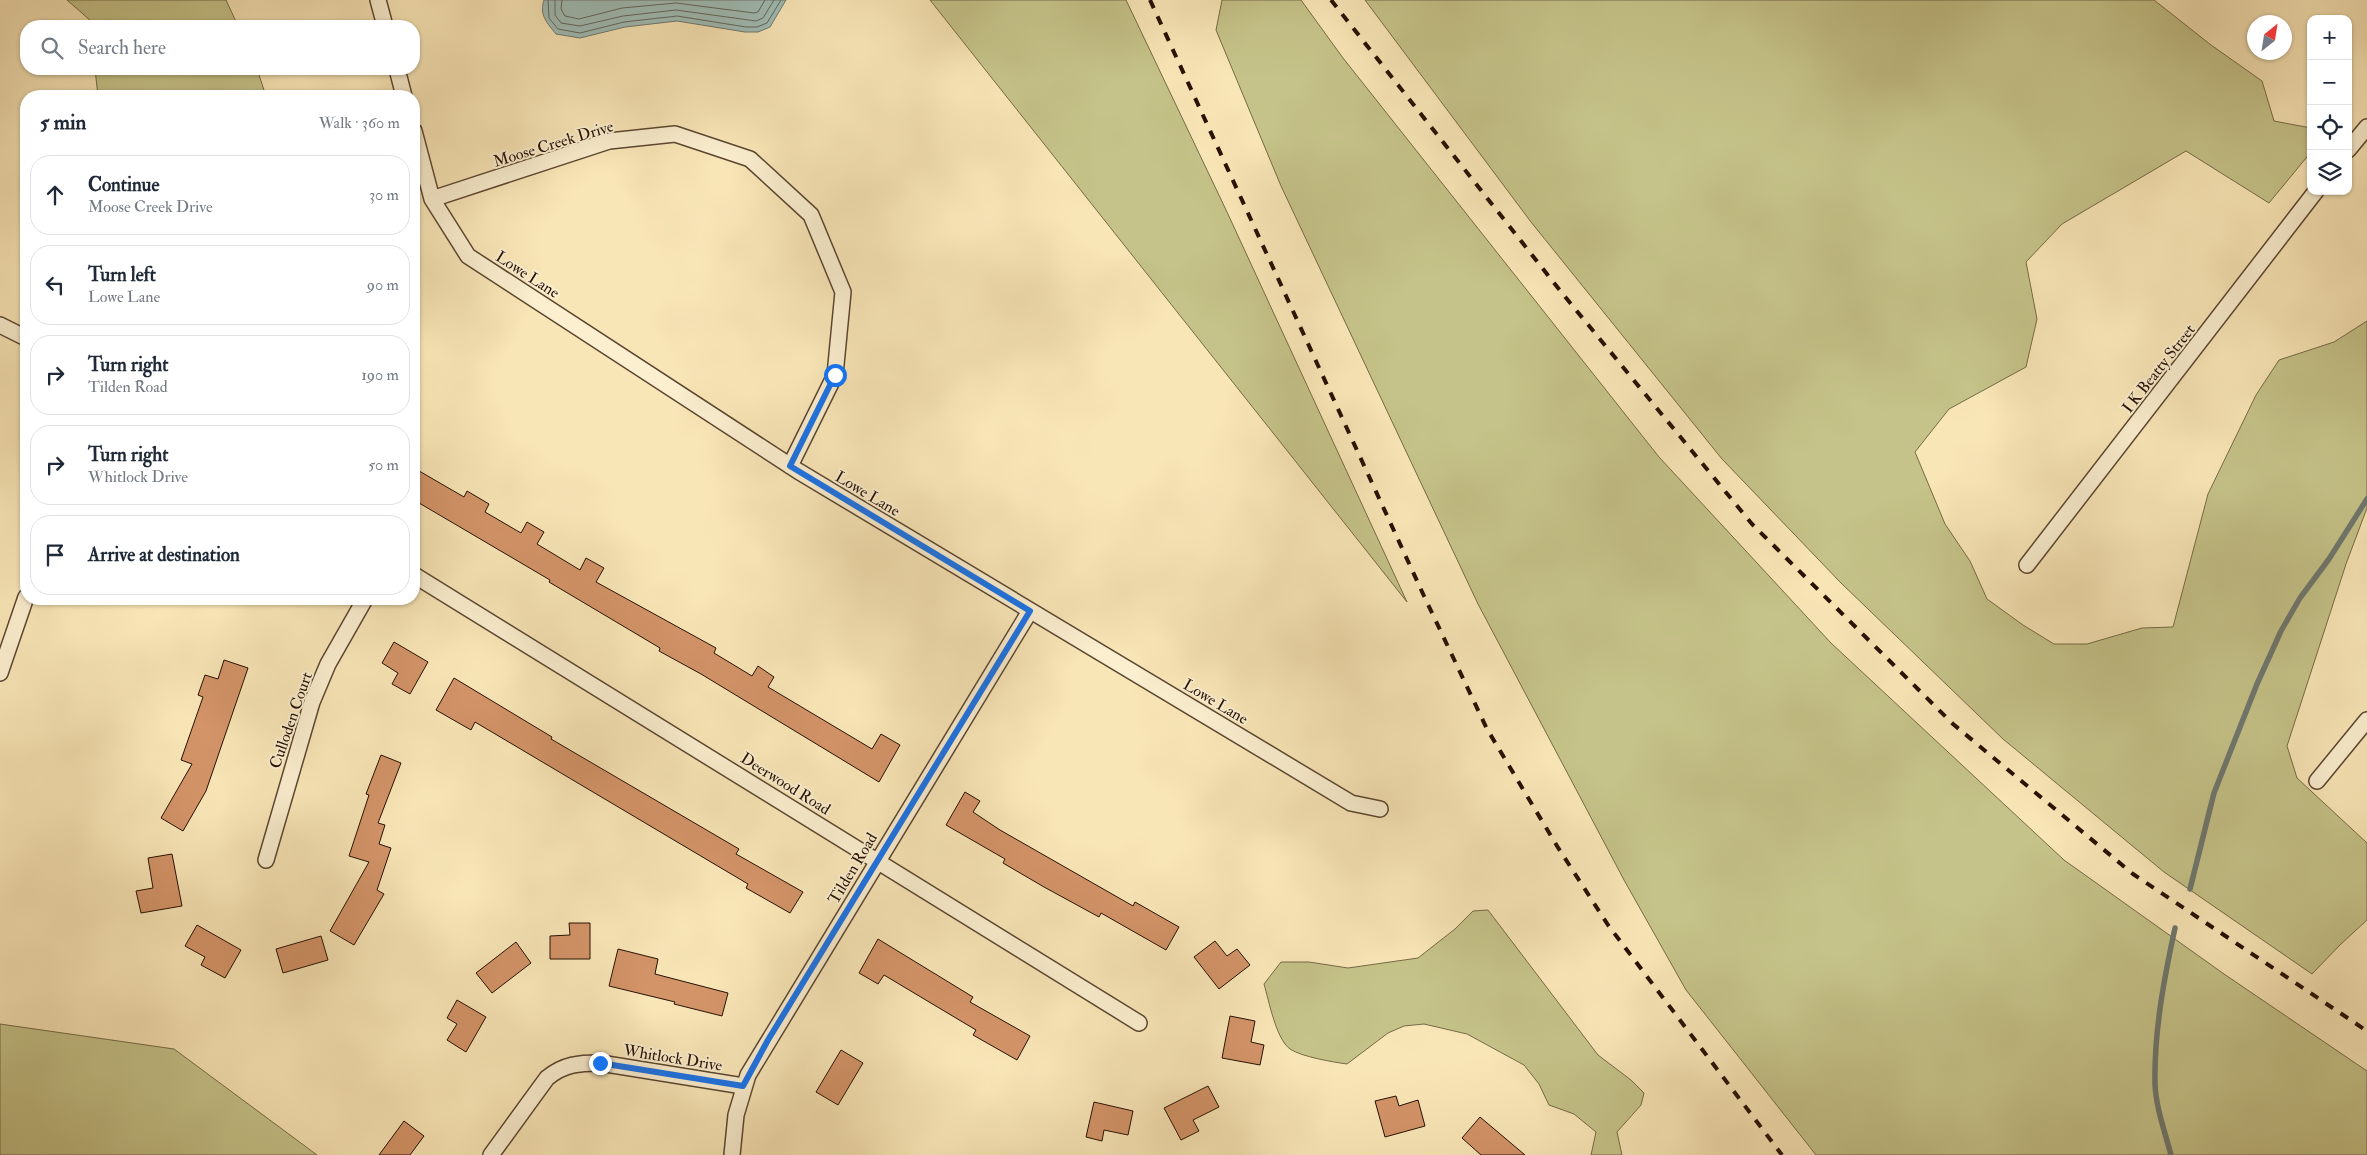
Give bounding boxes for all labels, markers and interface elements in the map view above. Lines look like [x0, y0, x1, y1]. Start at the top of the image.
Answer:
north arrow [2247, 15, 2292, 60]
map controls [2307, 15, 2352, 195]
button: + [2307, 15, 2352, 60]
search box [20, 20, 420, 75]
icon: search [38, 34, 66, 62]
text: Search here [78, 36, 166, 60]
button: − [2307, 60, 2352, 105]
button: locate [2307, 105, 2352, 150]
text: 5 min [40, 109, 86, 136]
text: Walk · 360 m [319, 113, 400, 133]
street label: Moose Creek Drive [491, 116, 616, 172]
button: layers [2307, 150, 2352, 195]
text: Continue [88, 173, 159, 197]
icon: ahead [41, 181, 69, 209]
text: 30 m [369, 185, 399, 205]
text: Moose Creek Drive [88, 197, 213, 217]
street label: Lowe Lane [492, 247, 563, 303]
text: Turn left [88, 263, 156, 287]
icon: left [41, 271, 69, 299]
text: 90 m [367, 275, 399, 295]
text: Lowe Lane [88, 287, 160, 307]
street label: I K Beatty Street [2118, 320, 2200, 417]
text: Turn right [88, 353, 168, 377]
icon: right [41, 361, 69, 389]
route start [824, 364, 847, 387]
text: 190 m [361, 365, 399, 385]
text: Tilden Road [88, 377, 168, 397]
text: Turn right [88, 443, 168, 467]
icon: right [41, 451, 69, 479]
text: 50 m [368, 455, 399, 475]
text: Whitlock Drive [88, 467, 188, 487]
street label: Lowe Lane [831, 467, 904, 521]
icon: arrive [41, 541, 69, 569]
text: Arrive at destination [88, 543, 240, 567]
street label: Culloden Court [265, 669, 317, 771]
street label: Lowe Lane [1179, 675, 1252, 729]
street label: Deerwood Road [737, 748, 834, 819]
street label: Tilden Road [824, 829, 882, 908]
street label: Whitlock Drive [621, 1040, 724, 1076]
route end [589, 1052, 612, 1075]

